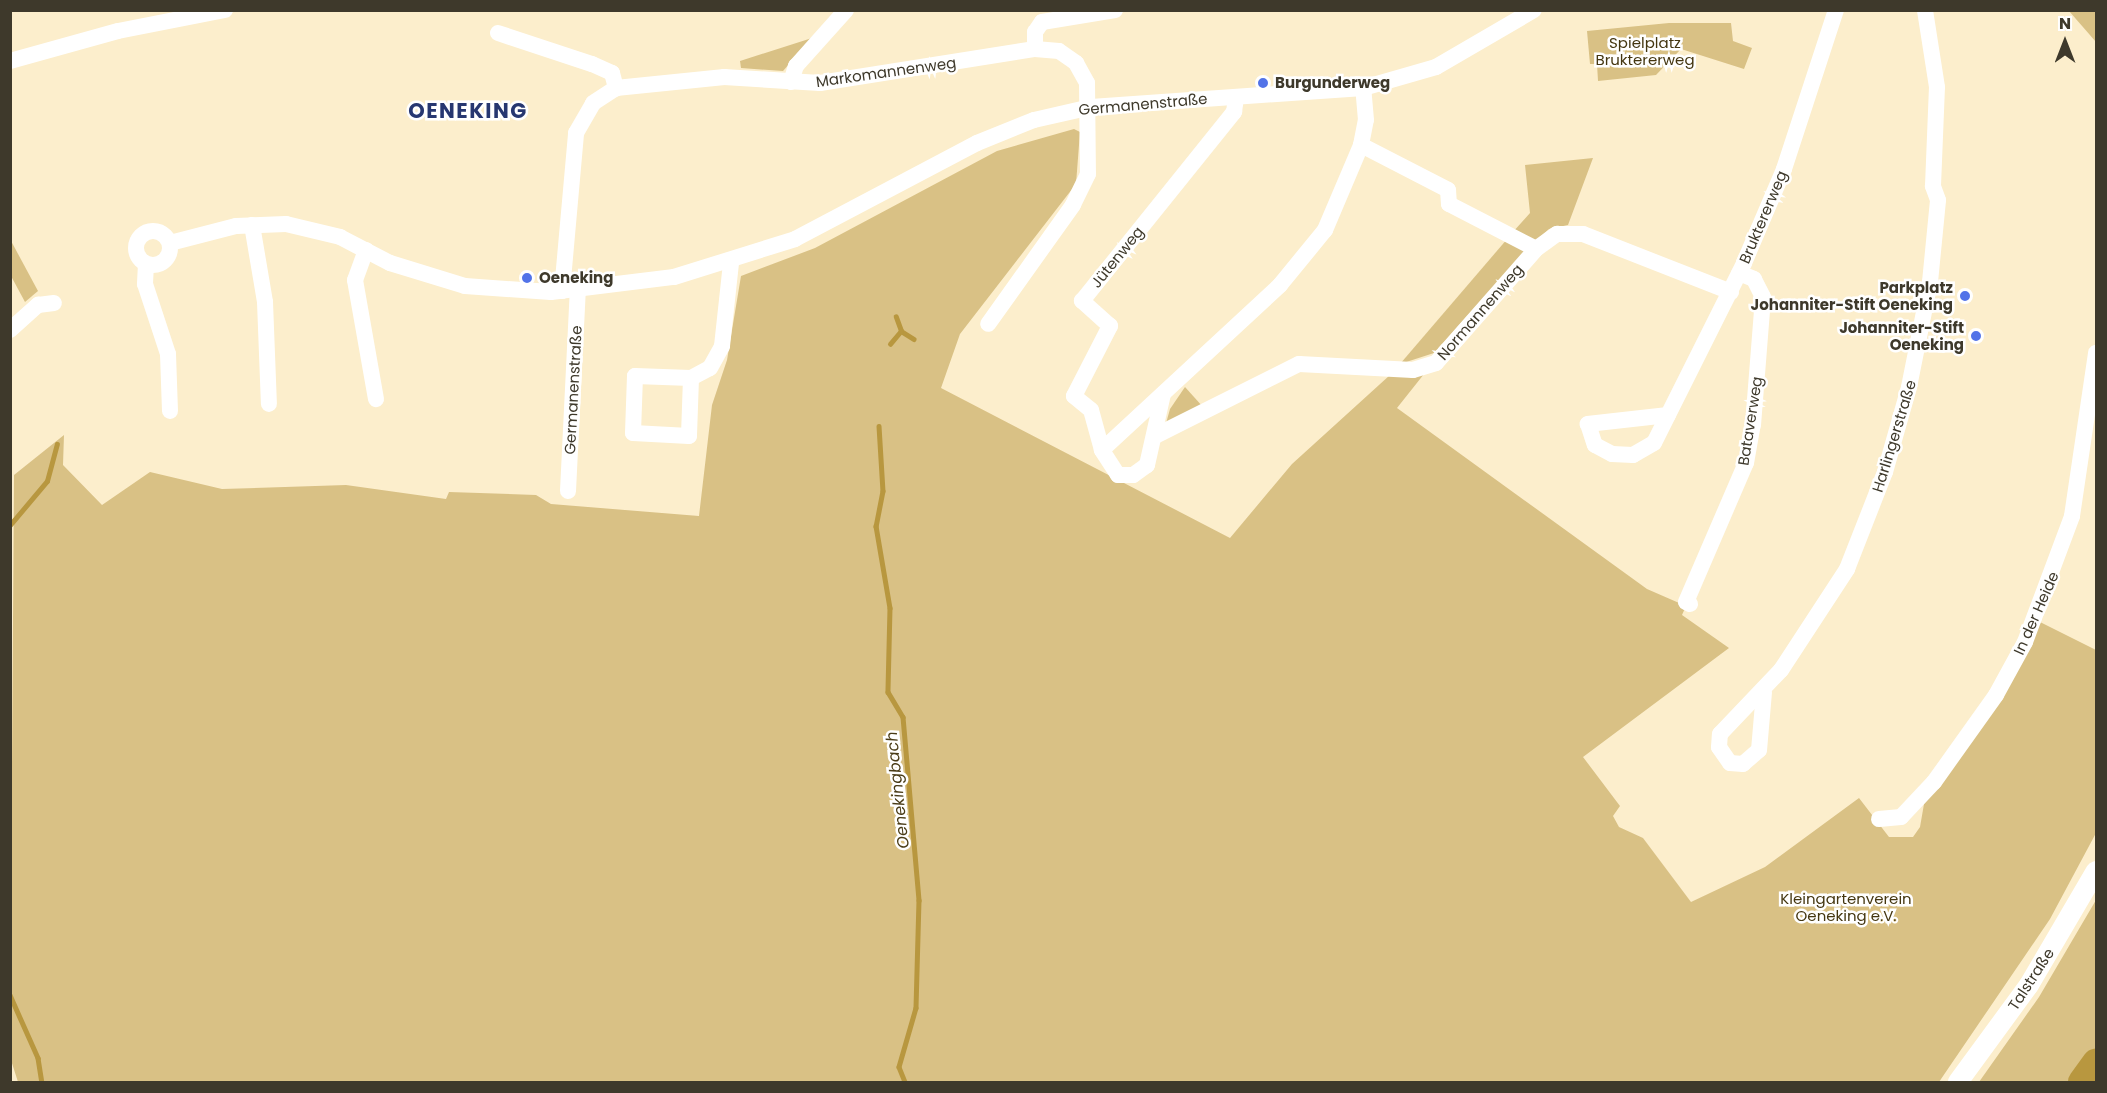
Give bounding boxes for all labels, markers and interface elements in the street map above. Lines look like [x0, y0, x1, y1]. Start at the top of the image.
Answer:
north arrow [2035, 12, 2095, 72]
text: N [2059, 12, 2071, 35]
park label: Spielplatz Bruktererweg [1595, 33, 1695, 68]
street label: Markomannenweg [815, 53, 957, 91]
place label: Burgunderweg [1275, 74, 1390, 92]
marker: Burgunderweg [1256, 76, 1270, 90]
street label: Germanenstraße [1078, 89, 1208, 119]
district label: OENEKING [408, 98, 528, 124]
street label: Bruktererweg [1735, 168, 1791, 266]
street label: Jütenweg [1087, 223, 1147, 291]
street label: Normannenweg [1433, 260, 1527, 364]
place label: Oeneking [539, 269, 613, 287]
marker: Oeneking [520, 271, 534, 285]
place label: Parkplatz Johanniter-Stift Oeneking [1751, 278, 1953, 313]
marker: Parkplatz Johanniter-Stift Oeneking [1958, 289, 1972, 303]
place label: Johanniter-Stift Oeneking [1839, 318, 1964, 353]
street label: Germanenstraße [561, 325, 585, 455]
marker: Johanniter-Stift Oeneking [1969, 329, 1983, 343]
street label: Bataverweg [1734, 375, 1766, 467]
street label: Harlingerstraße [1868, 378, 1920, 494]
street label: In der Heide [2010, 569, 2062, 657]
water label: Oenekingbach [882, 731, 914, 849]
park label: Kleingartenverein Oeneking e.V. [1780, 889, 1912, 924]
street label: Talstraße [2004, 945, 2058, 1013]

